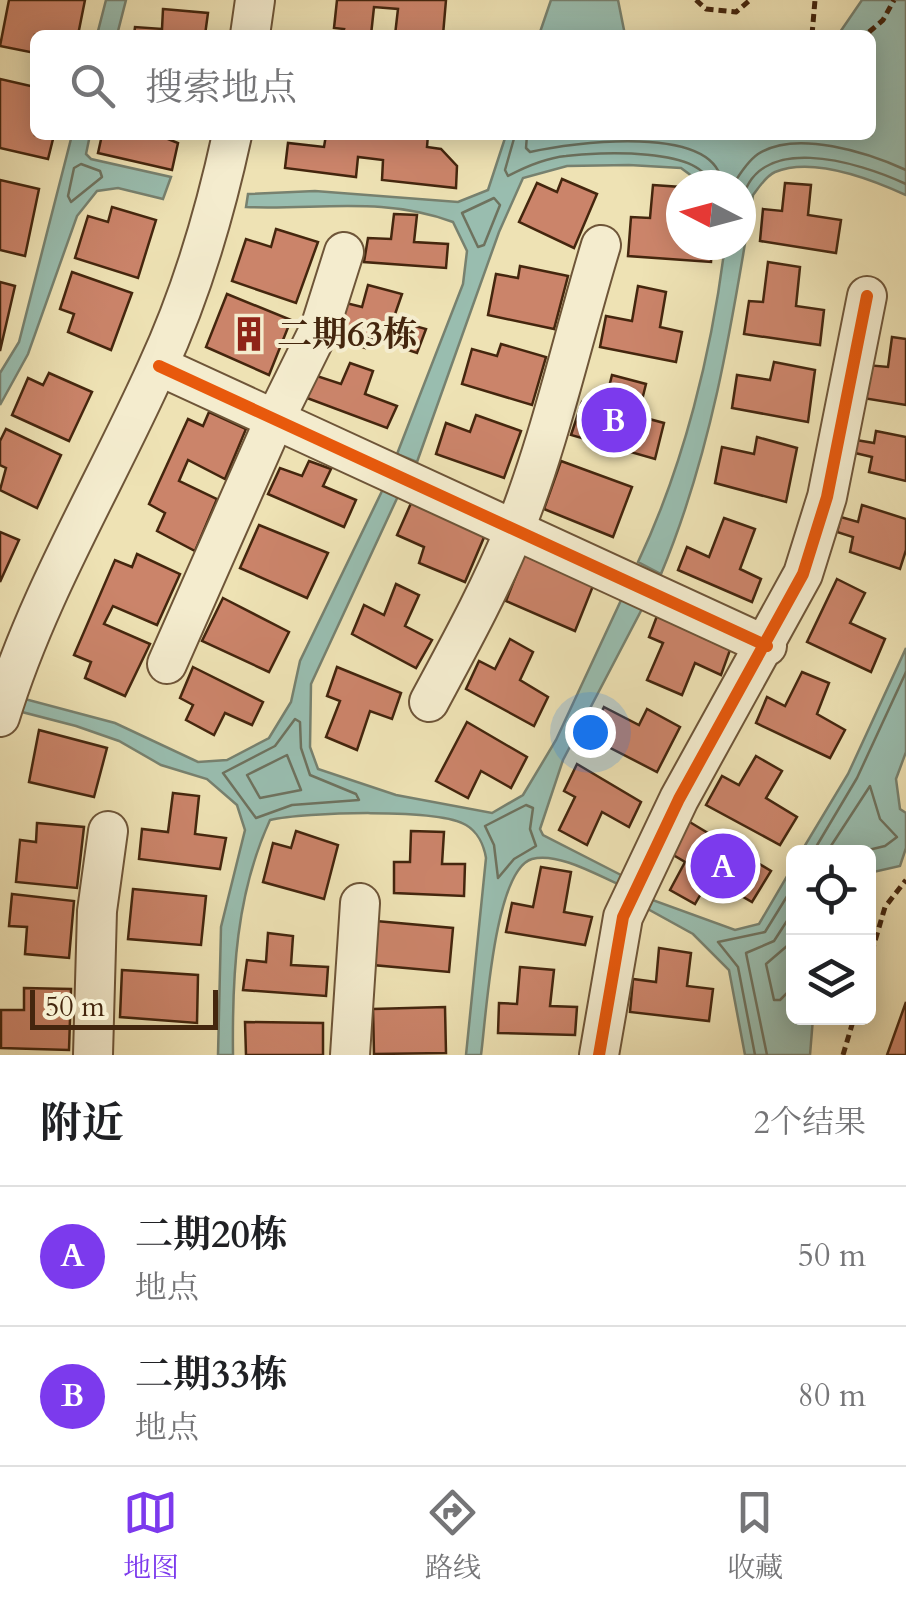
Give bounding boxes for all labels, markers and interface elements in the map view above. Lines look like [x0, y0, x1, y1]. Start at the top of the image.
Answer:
search box [30, 30, 876, 140]
icon: search [65, 58, 120, 113]
text: 搜索地点 [145, 62, 297, 114]
north arrow [666, 170, 756, 260]
place label: 二期63栋 [277, 311, 418, 359]
building icon: 二期63栋 [230, 315, 268, 353]
pin: B [582, 382, 646, 458]
your location [565, 707, 616, 758]
pin: A [690, 828, 756, 904]
map controls [786, 845, 876, 1025]
button: locate [786, 845, 876, 935]
button: layers [786, 935, 876, 1025]
scale bar [30, 985, 218, 1030]
text: 50 m [45, 988, 105, 1026]
text: 附近 [40, 1095, 124, 1152]
text: 2个结果 [754, 1101, 866, 1145]
text: 二期20栋 [135, 1209, 288, 1261]
text: A [60, 1234, 85, 1278]
text: 50 m [798, 1234, 866, 1278]
text: 地点 [135, 1266, 199, 1310]
text: 二期33栋 [135, 1349, 288, 1401]
text: B [61, 1374, 84, 1418]
text: 80 m [798, 1374, 866, 1418]
text: 地点 [135, 1406, 199, 1450]
tab: 地图 [123, 1485, 179, 1587]
tab: 路线 [425, 1485, 481, 1587]
tab: 收藏 [727, 1485, 783, 1587]

